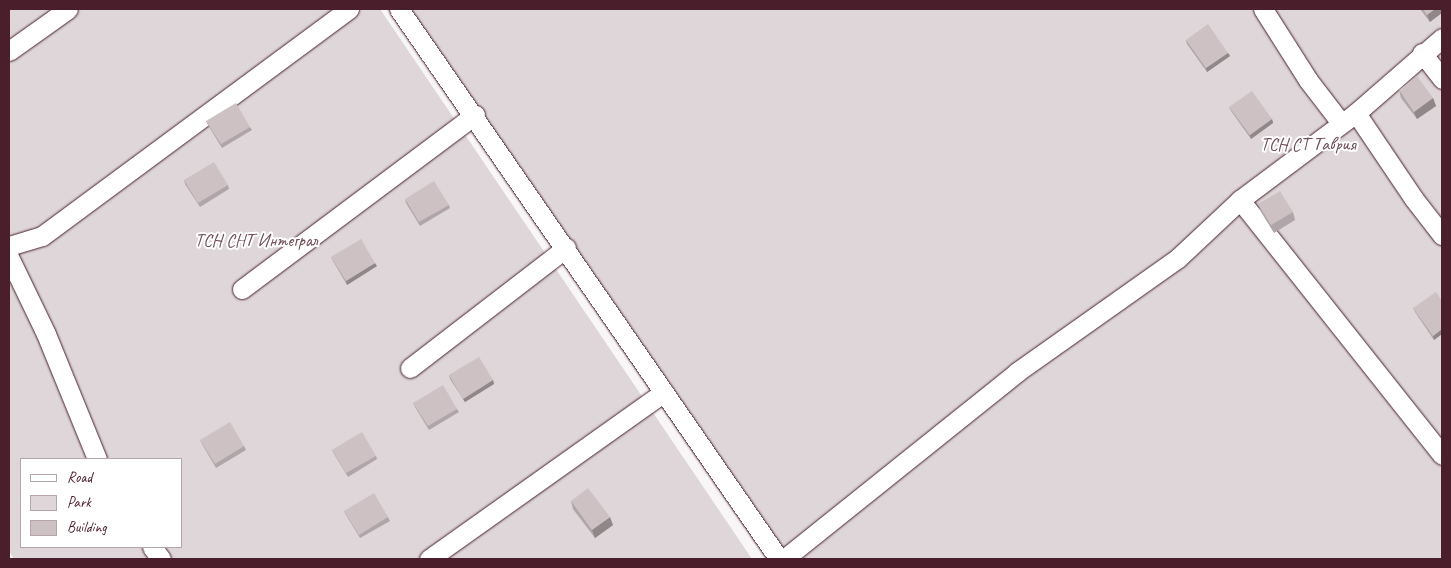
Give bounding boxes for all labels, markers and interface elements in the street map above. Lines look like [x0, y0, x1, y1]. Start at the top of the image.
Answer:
park label: ТСН СТ Таврия [1261, 133, 1355, 155]
park label: ТСН СНТ Интеграл [195, 229, 317, 251]
legend [20, 458, 182, 548]
text: Road [67, 468, 92, 487]
text: Park [67, 493, 91, 512]
text: Building [67, 518, 106, 537]

